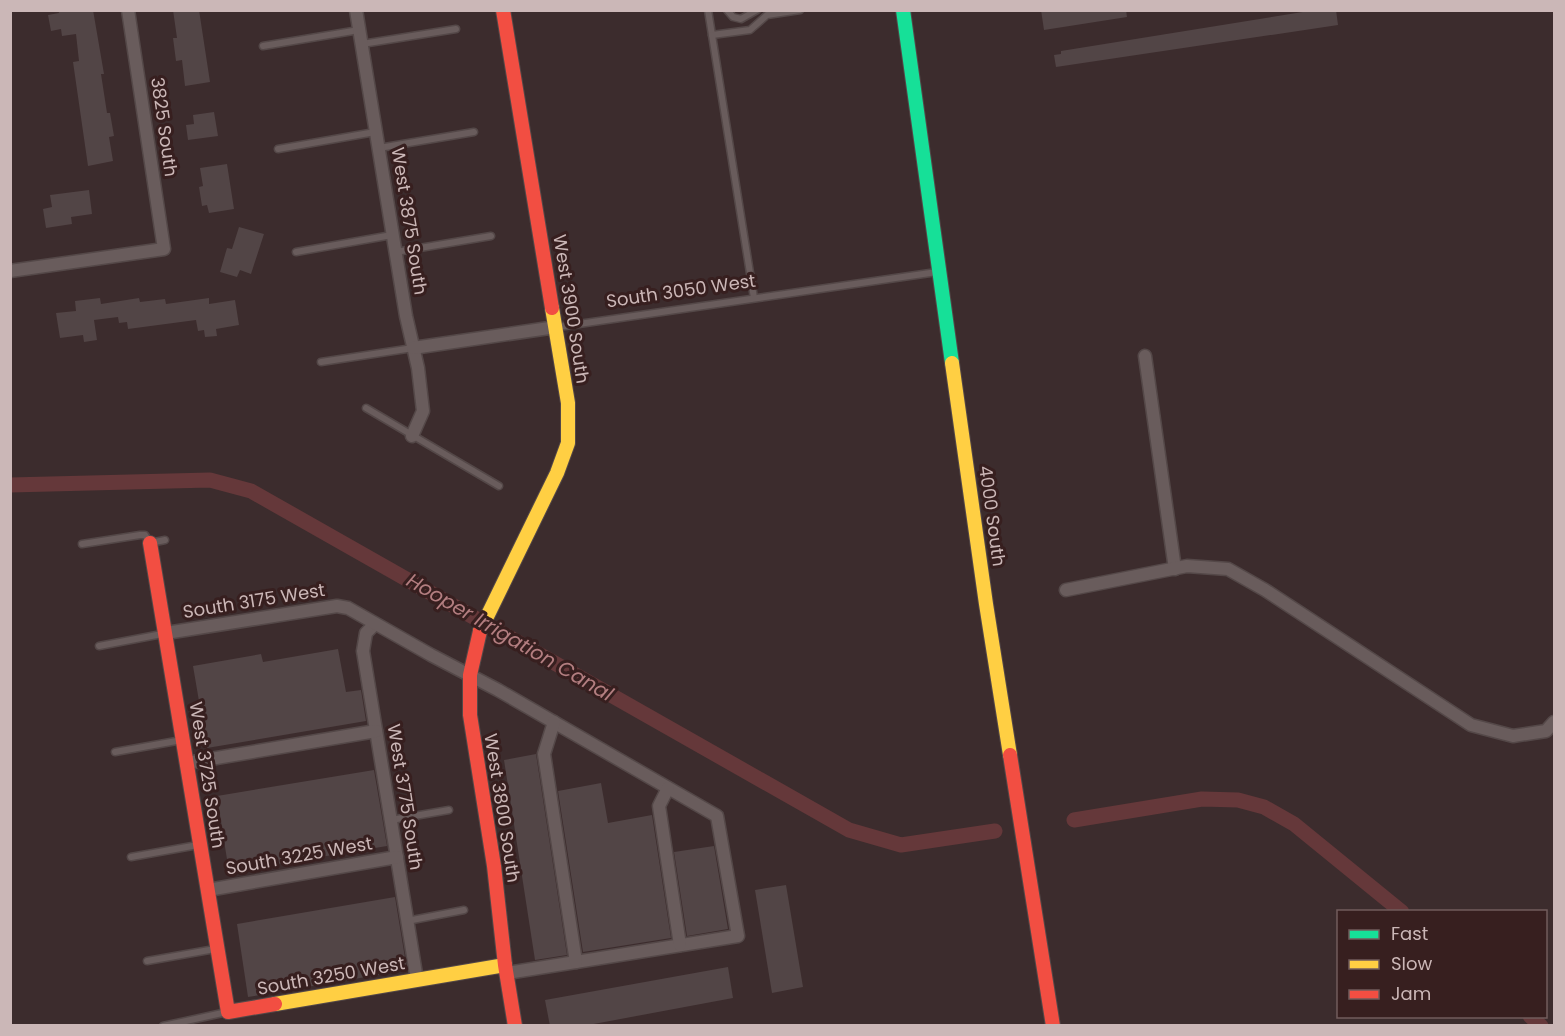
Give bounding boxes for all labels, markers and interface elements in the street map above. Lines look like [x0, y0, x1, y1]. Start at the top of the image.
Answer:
street label: 3825 South [145, 76, 184, 178]
street label: West 3875 South [385, 145, 433, 296]
street label: West 3900 South [547, 233, 596, 385]
street label: South 3050 West [605, 268, 757, 313]
street label: 4000 South [973, 464, 1012, 568]
water label: Hooper Irrigation Canal [401, 566, 619, 708]
street label: South 3175 West [181, 577, 327, 624]
street label: West 3725 South [184, 700, 231, 850]
street label: West 3775 South [382, 722, 429, 872]
street label: West 3800 South [478, 732, 527, 884]
street label: South 3225 West [224, 830, 374, 881]
legend [1337, 910, 1547, 1018]
text: Fast [1391, 921, 1428, 946]
street label: South 3250 West [255, 950, 407, 1001]
text: Slow [1391, 951, 1433, 976]
text: Jam [1391, 981, 1431, 1006]

